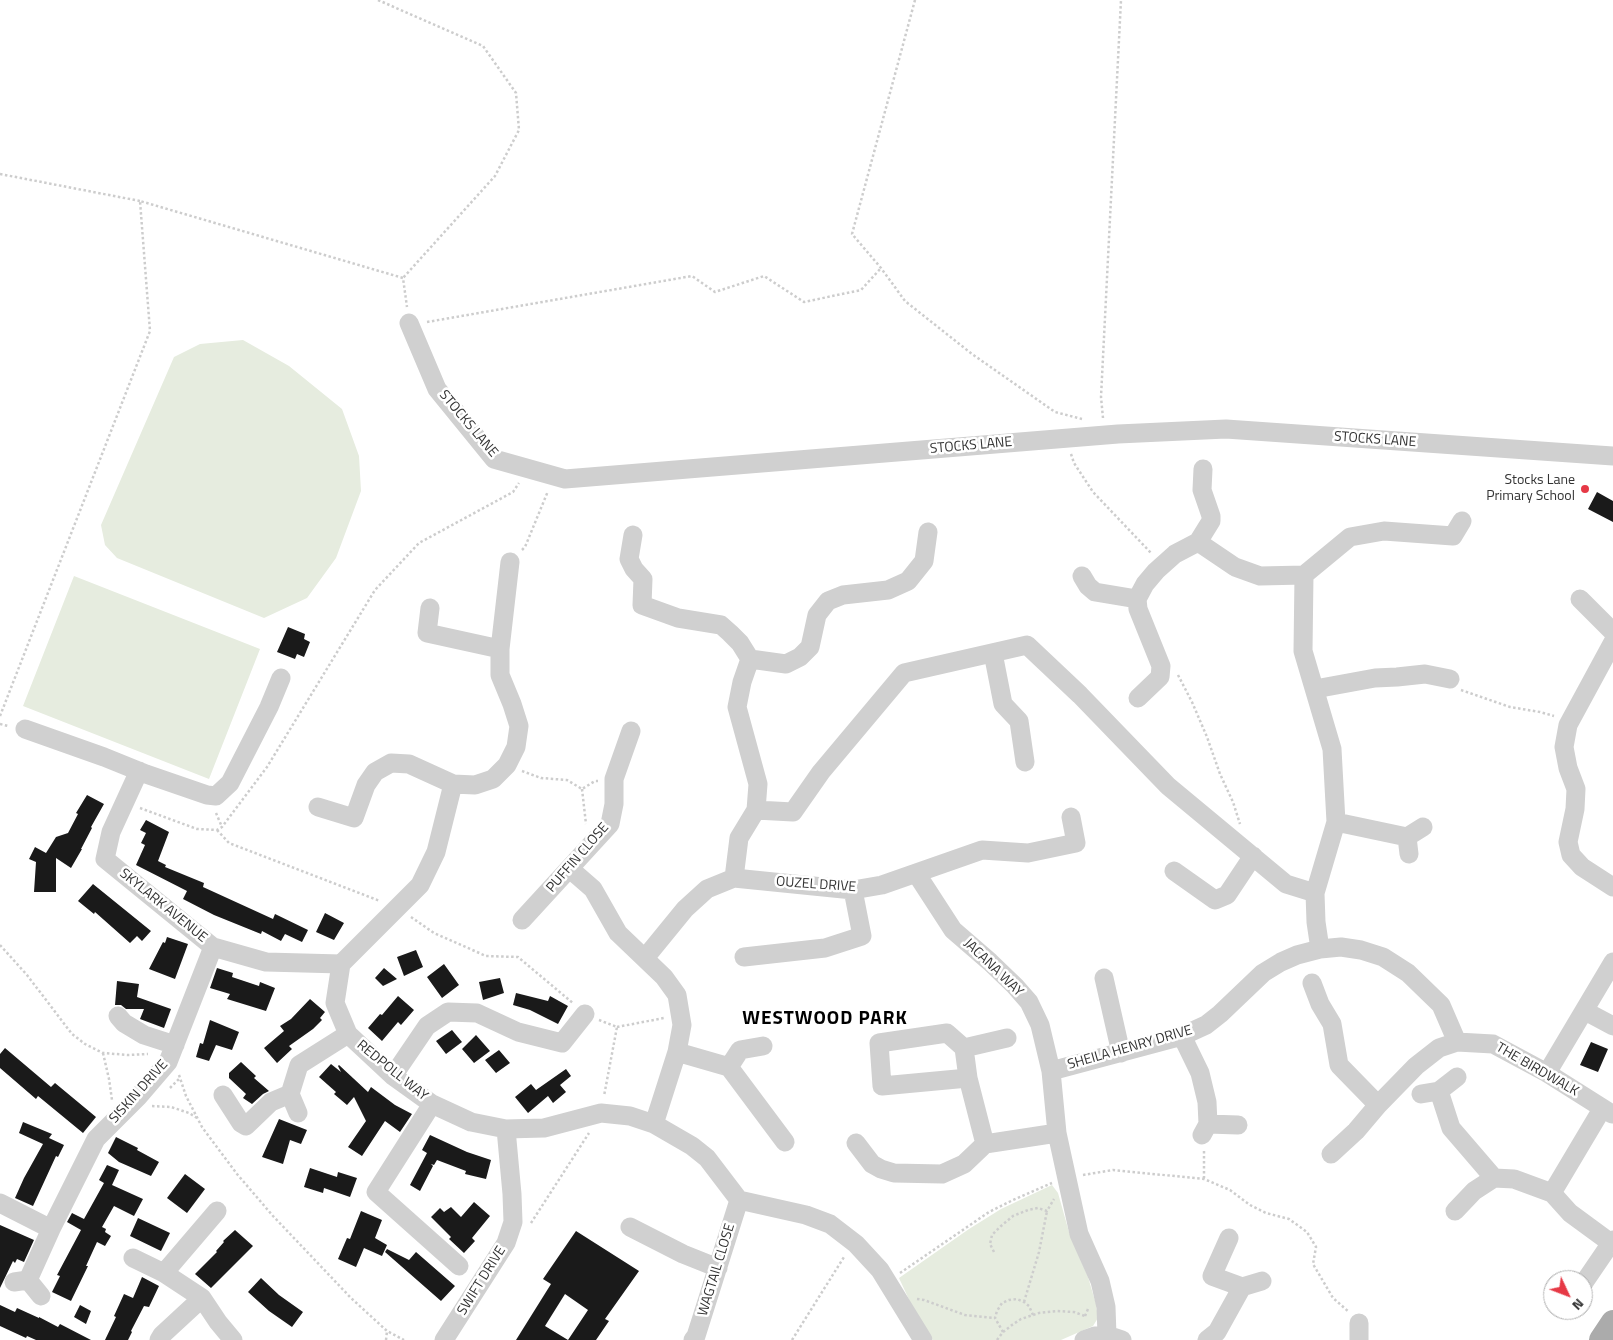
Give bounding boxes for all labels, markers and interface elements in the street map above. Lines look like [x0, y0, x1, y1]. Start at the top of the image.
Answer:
street label: STOCKS LANE [435, 387, 501, 461]
street label: STOCKS LANE [1333, 429, 1417, 451]
street label: STOCKS LANE [929, 434, 1013, 458]
place label: Stocks Lane Primary School [1486, 473, 1575, 506]
marker: Stocks Lane Primary School [1579, 483, 1591, 495]
street label: PUFFIN CLOSE [543, 820, 613, 896]
street label: SKYLARK AVENUE [116, 866, 210, 946]
street label: OUZEL DRIVE [775, 874, 857, 896]
street label: JACANA WAY [960, 935, 1026, 1001]
district label: WESTWOOD PARK [741, 1008, 909, 1030]
street label: SHEILA HENRY DRIVE [1066, 1022, 1194, 1074]
street label: REDPOLL WAY [353, 1037, 431, 1105]
street label: THE BIRDWALK [1493, 1040, 1581, 1100]
street label: SISKIN DRIVE [106, 1057, 172, 1127]
street label: WAGTAIL CLOSE [695, 1222, 739, 1318]
street label: SWIFT DRIVE [454, 1243, 510, 1319]
north arrow [1543, 1270, 1593, 1320]
text: N [1568, 1294, 1590, 1316]

